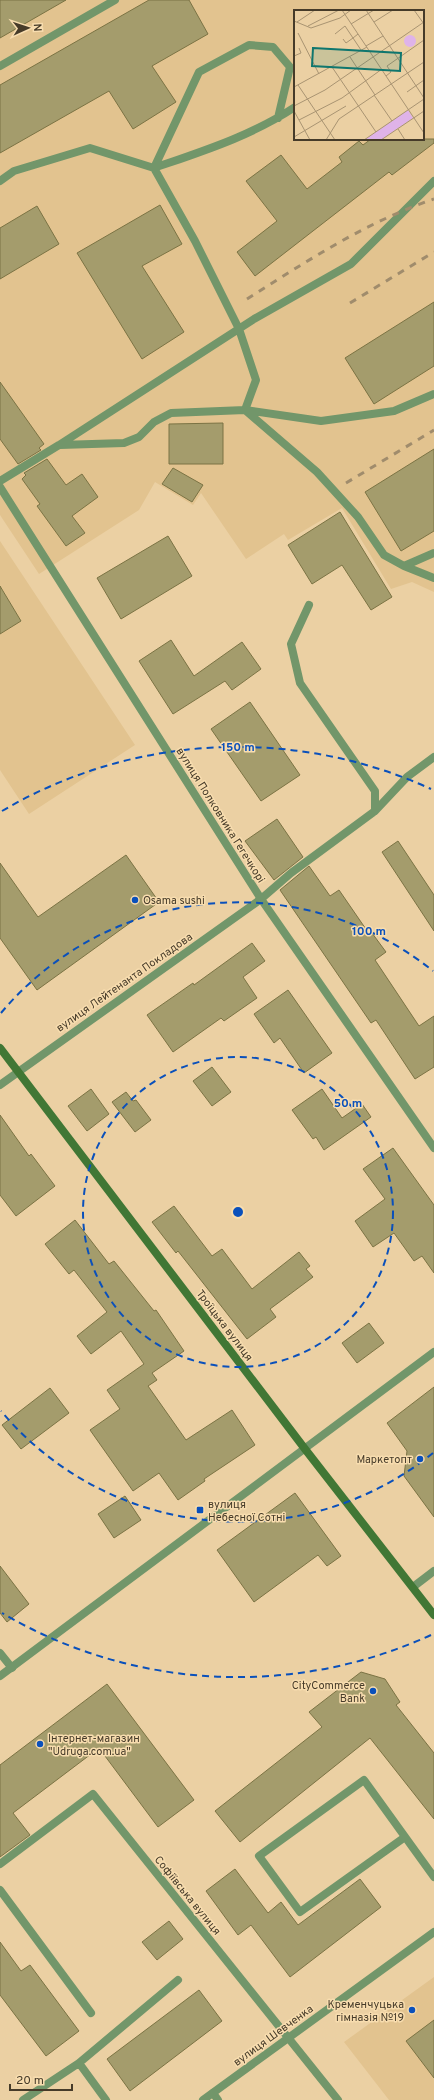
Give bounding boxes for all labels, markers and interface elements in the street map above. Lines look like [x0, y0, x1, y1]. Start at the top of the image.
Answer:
north arrow [8, 8, 48, 48]
inset map [294, 10, 424, 140]
text: N [30, 23, 44, 32]
text: 150 m [221, 740, 255, 756]
street label: вулиця Полковника Гегечкорі [173, 745, 268, 886]
place label: Osama sushi [143, 894, 205, 908]
marker: Osama sushi [130, 895, 140, 905]
text: 100 m [352, 924, 386, 940]
street label: вулиця Лейтенанта Покладова [54, 930, 196, 1035]
text: 50 m [334, 1096, 362, 1112]
centre of rings [231, 1205, 245, 1219]
street label: Троїцька вулиця [193, 1287, 256, 1364]
place label: Маркетопт [356, 1453, 412, 1467]
marker: Маркетопт [415, 1454, 425, 1464]
place label: вулиця Небесної Сотні [208, 1498, 285, 1525]
marker: вулиця Небесної Сотні [195, 1505, 205, 1515]
place label: CityCommerce Bank [292, 1679, 365, 1706]
marker: CityCommerce Bank [368, 1686, 378, 1696]
place label: Iнтернет-магазин "Udruga.com.ua" [48, 1732, 140, 1759]
marker: Iнтернет-магазин "Udruga.com.ua" [35, 1739, 45, 1749]
street label: Софіївська вулиця [151, 1853, 224, 1938]
place label: Кременчуцька гімназія №19 [328, 1998, 404, 2025]
street label: вулиця Шевченка [231, 2002, 316, 2069]
marker: Кременчуцька гімназія №19 [407, 2005, 417, 2015]
scale bar [10, 2066, 72, 2092]
text: 20 m [16, 2073, 44, 2089]

